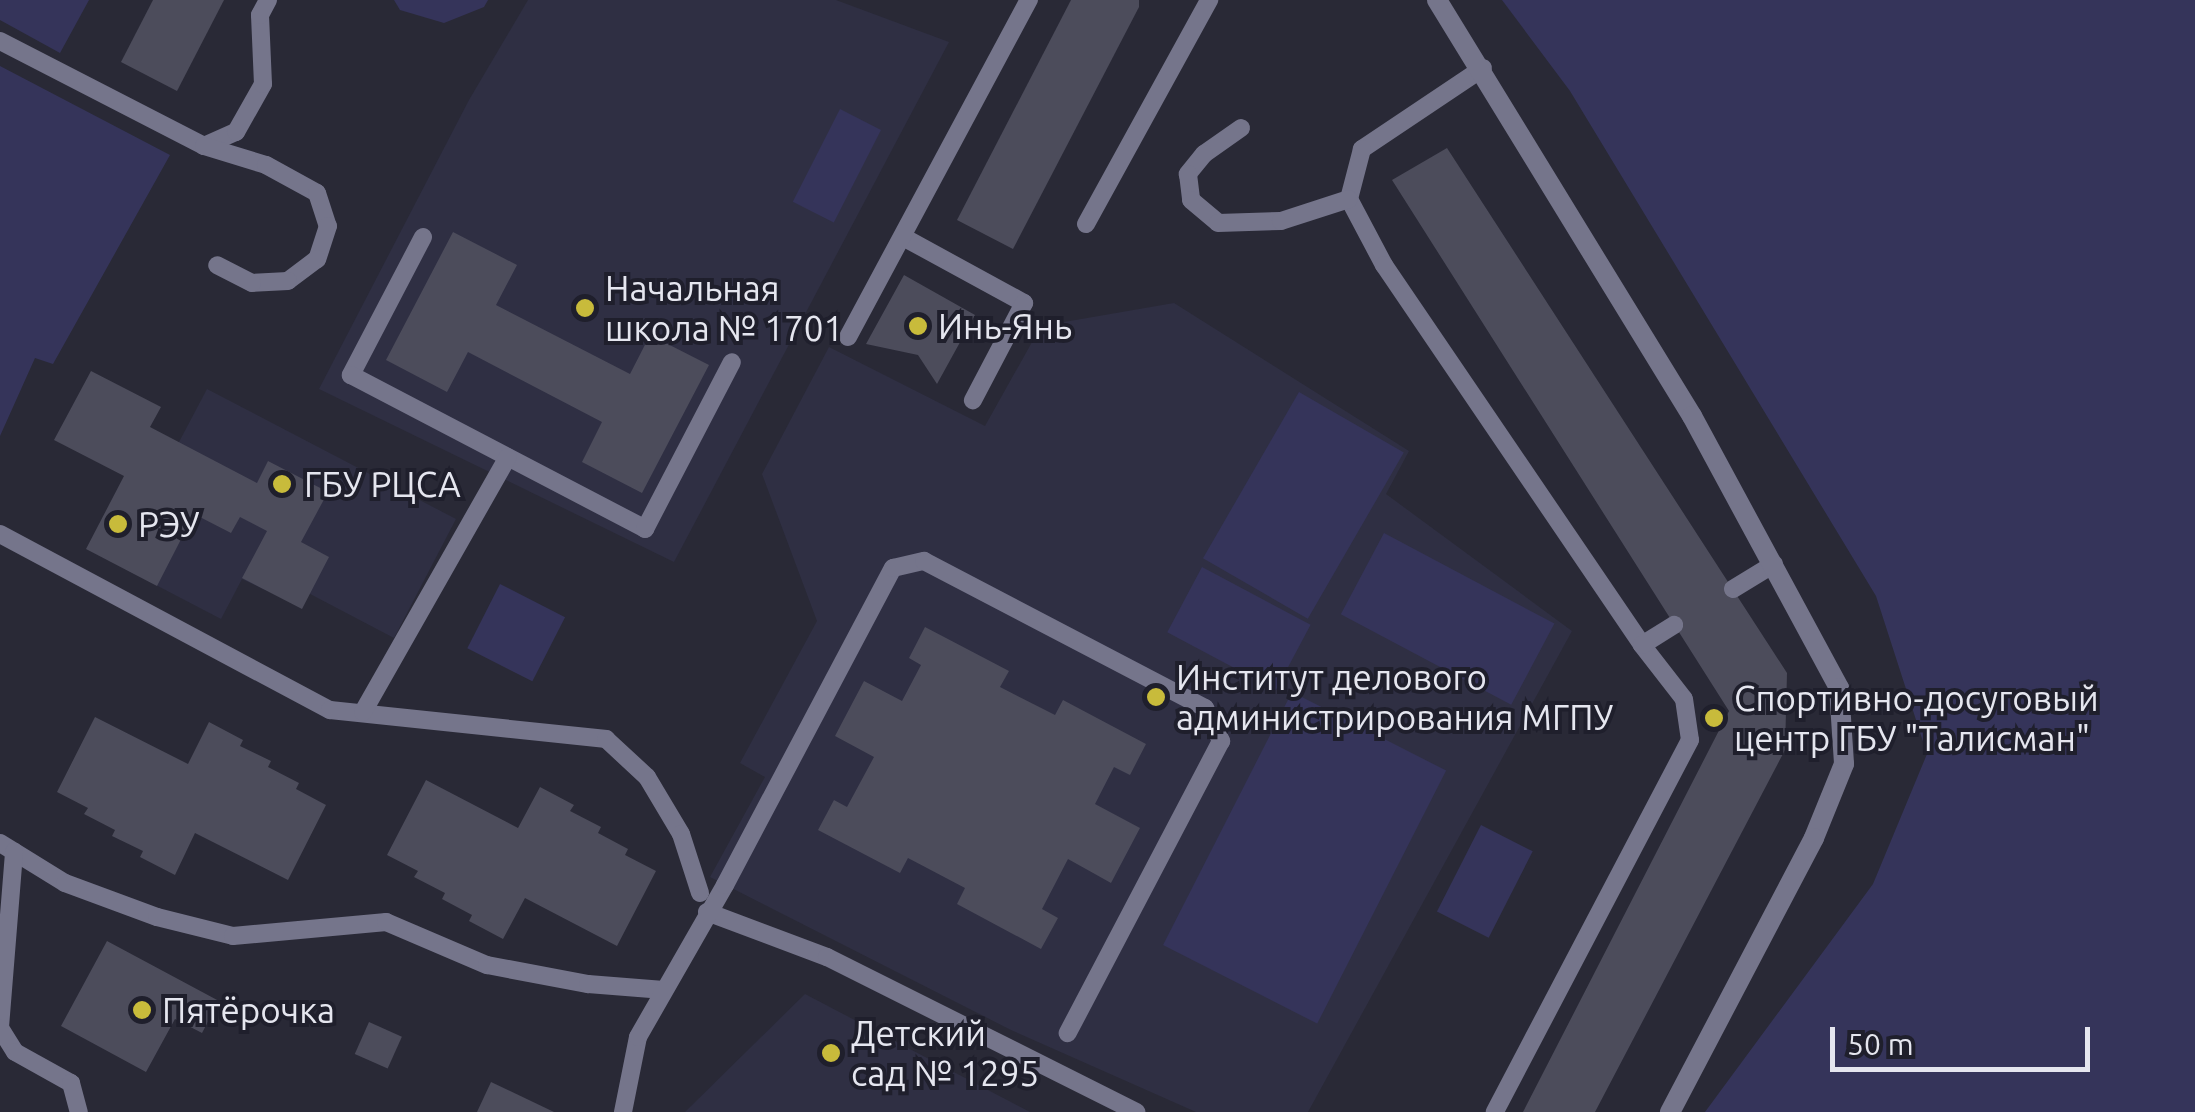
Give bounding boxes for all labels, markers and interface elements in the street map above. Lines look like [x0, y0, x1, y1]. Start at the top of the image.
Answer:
place label: Начальная школа № 1701 [605, 267, 843, 349]
marker: Начальная школа № 1701 [574, 297, 596, 319]
place label: Инь-Янь [938, 305, 1072, 347]
marker: Инь-Янь [907, 315, 929, 337]
place label: ГБУ РЦСА [304, 463, 461, 505]
marker: ГБУ РЦСА [269, 471, 295, 497]
place label: РЭУ [138, 503, 199, 545]
marker: РЭУ [107, 513, 129, 535]
place label: Институт делового администрирования МГПУ [1176, 656, 1613, 738]
place label: Спортивно-досуговый центр ГБУ "Талисман" [1734, 677, 2099, 759]
marker: Институт делового администрирования МГПУ [1145, 686, 1167, 708]
marker: Спортивно-досуговый центр ГБУ "Талисман" [1703, 707, 1725, 729]
place label: Пятёрочка [162, 989, 335, 1031]
marker: Пятёрочка [131, 999, 153, 1021]
scale bar [1835, 1007, 2095, 1069]
place label: Детский сад № 1295 [851, 1012, 1039, 1094]
text: 50 m [1847, 1027, 1914, 1061]
marker: Детский сад № 1295 [820, 1042, 842, 1064]

